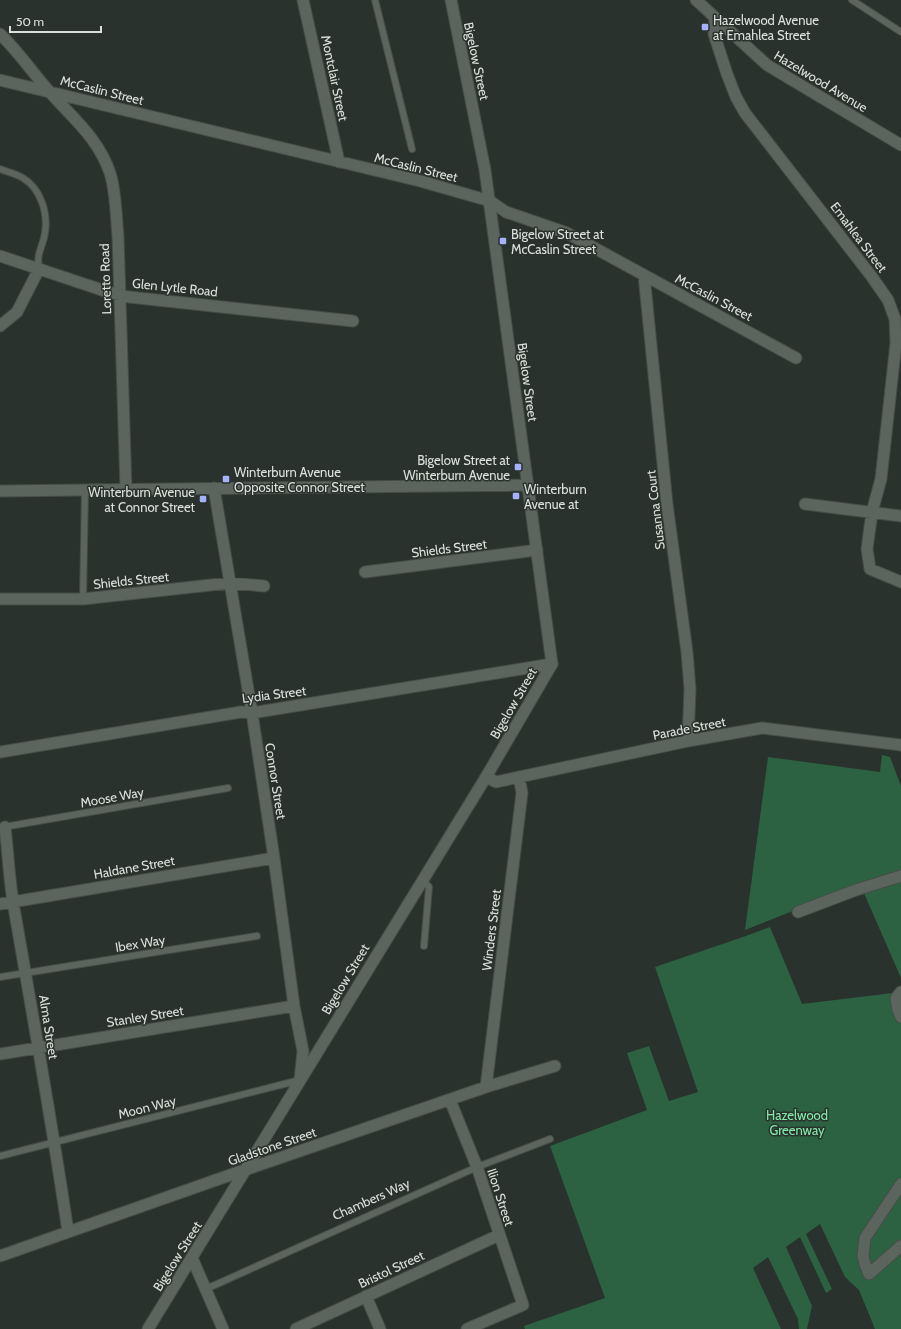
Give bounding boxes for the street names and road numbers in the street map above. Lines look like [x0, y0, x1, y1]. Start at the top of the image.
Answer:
street label: Bigelow Street [461, 20, 493, 102]
street label: Montclair Street [318, 34, 352, 123]
street label: Hazelwood Avenue [771, 47, 871, 115]
street label: McCaslin Street [59, 72, 146, 108]
street label: McCaslin Street [373, 149, 460, 185]
street label: Emahlea Street [827, 199, 891, 276]
street label: Loretto Road [96, 243, 114, 315]
street label: McCaslin Street [673, 270, 756, 324]
street label: Glen Lytle Road [132, 275, 218, 299]
street label: Bigelow Street [515, 342, 542, 423]
street label: Susanna Court [642, 469, 668, 551]
street label: Shields Street [410, 535, 488, 561]
street label: Shields Street [92, 568, 170, 592]
street label: Bigelow Street [486, 664, 540, 741]
street label: Lydia Street [241, 682, 308, 706]
street label: Parade Street [651, 713, 727, 743]
street label: Connor Street [262, 742, 290, 821]
street label: Moose Way [79, 783, 145, 810]
street label: Haldane Street [92, 852, 176, 882]
street label: Winders Street [478, 888, 504, 972]
street label: Ibex Way [114, 931, 167, 955]
street label: Bigelow Street [318, 940, 373, 1017]
street label: Alma Street [36, 994, 62, 1061]
street label: Stanley Street [105, 1002, 185, 1030]
street label: Moon Way [116, 1092, 178, 1122]
street label: Gladstone Street [226, 1123, 319, 1169]
street label: Ilion Street [484, 1166, 518, 1228]
street label: Chambers Way [330, 1175, 413, 1223]
street label: Bigelow Street [149, 1218, 205, 1294]
street label: Bristol Street [356, 1247, 427, 1291]

